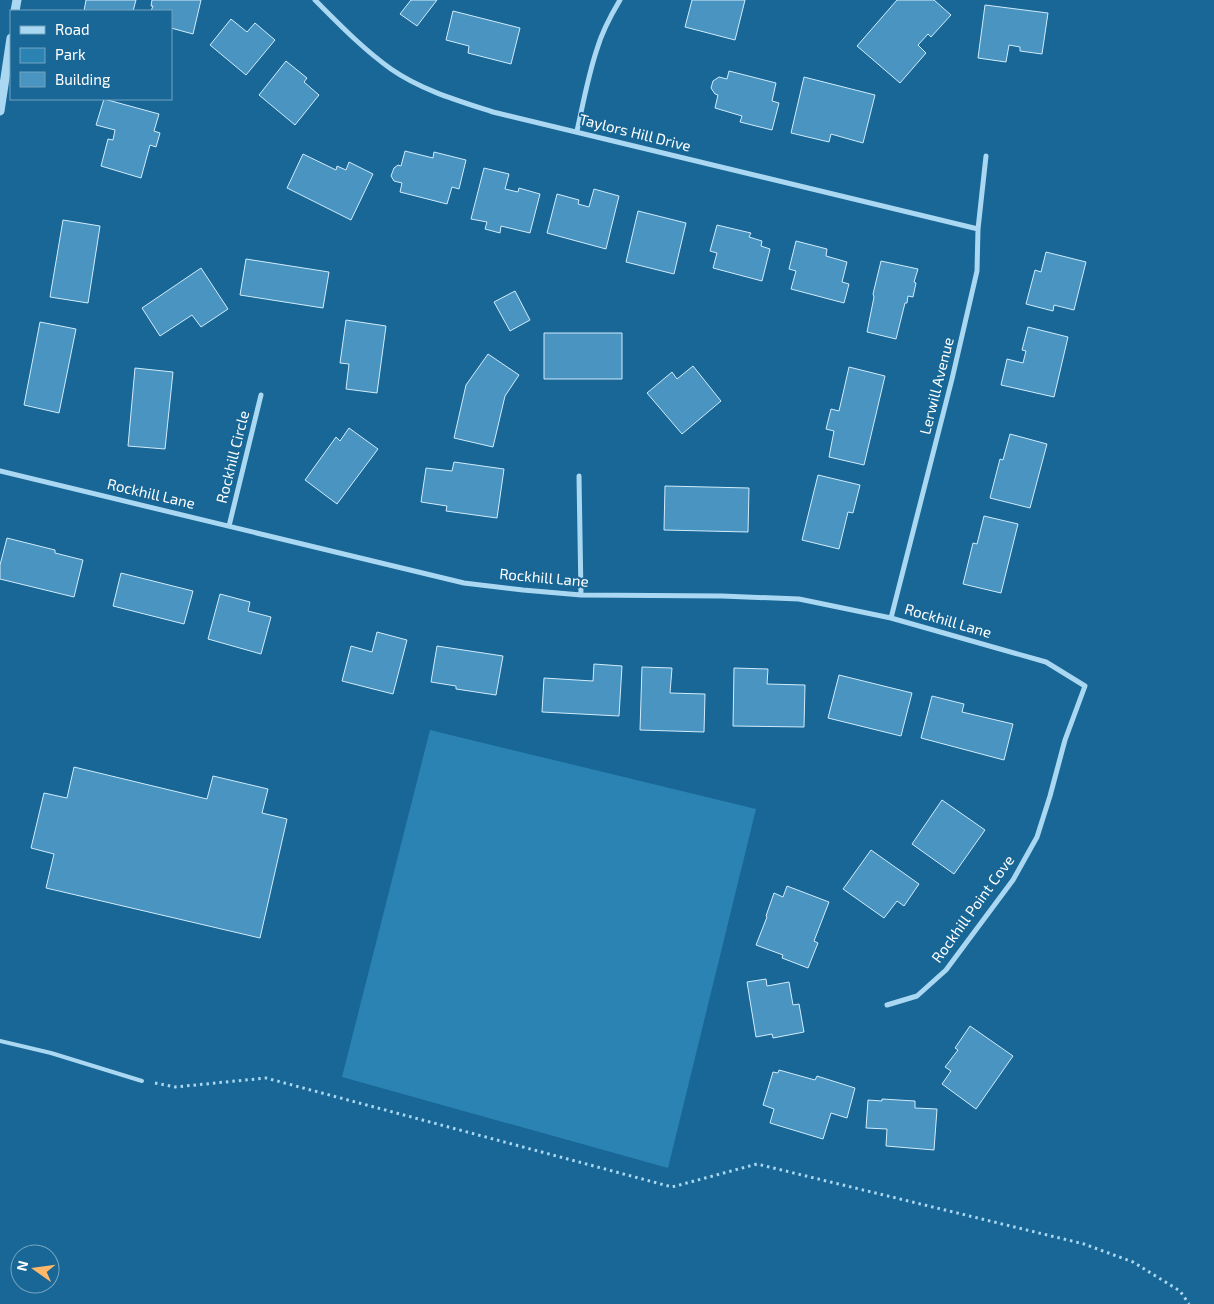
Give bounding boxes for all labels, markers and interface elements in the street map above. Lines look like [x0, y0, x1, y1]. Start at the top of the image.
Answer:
legend [10, 10, 172, 100]
text: Road [55, 20, 90, 38]
text: Park [55, 45, 86, 63]
text: Building [55, 70, 111, 88]
street label: Taylors Hill Drive [577, 109, 693, 155]
street label: Lerwill Avenue [915, 335, 957, 436]
street label: Rockhill Circle [212, 409, 252, 505]
street label: Rockhill Lane [105, 474, 197, 512]
street label: Rockhill Lane [499, 564, 590, 590]
street label: Rockhill Lane [903, 599, 994, 641]
street label: Rockhill Point Cove [927, 851, 1017, 966]
north arrow [10, 1244, 60, 1294]
text: N [12, 1259, 31, 1273]

